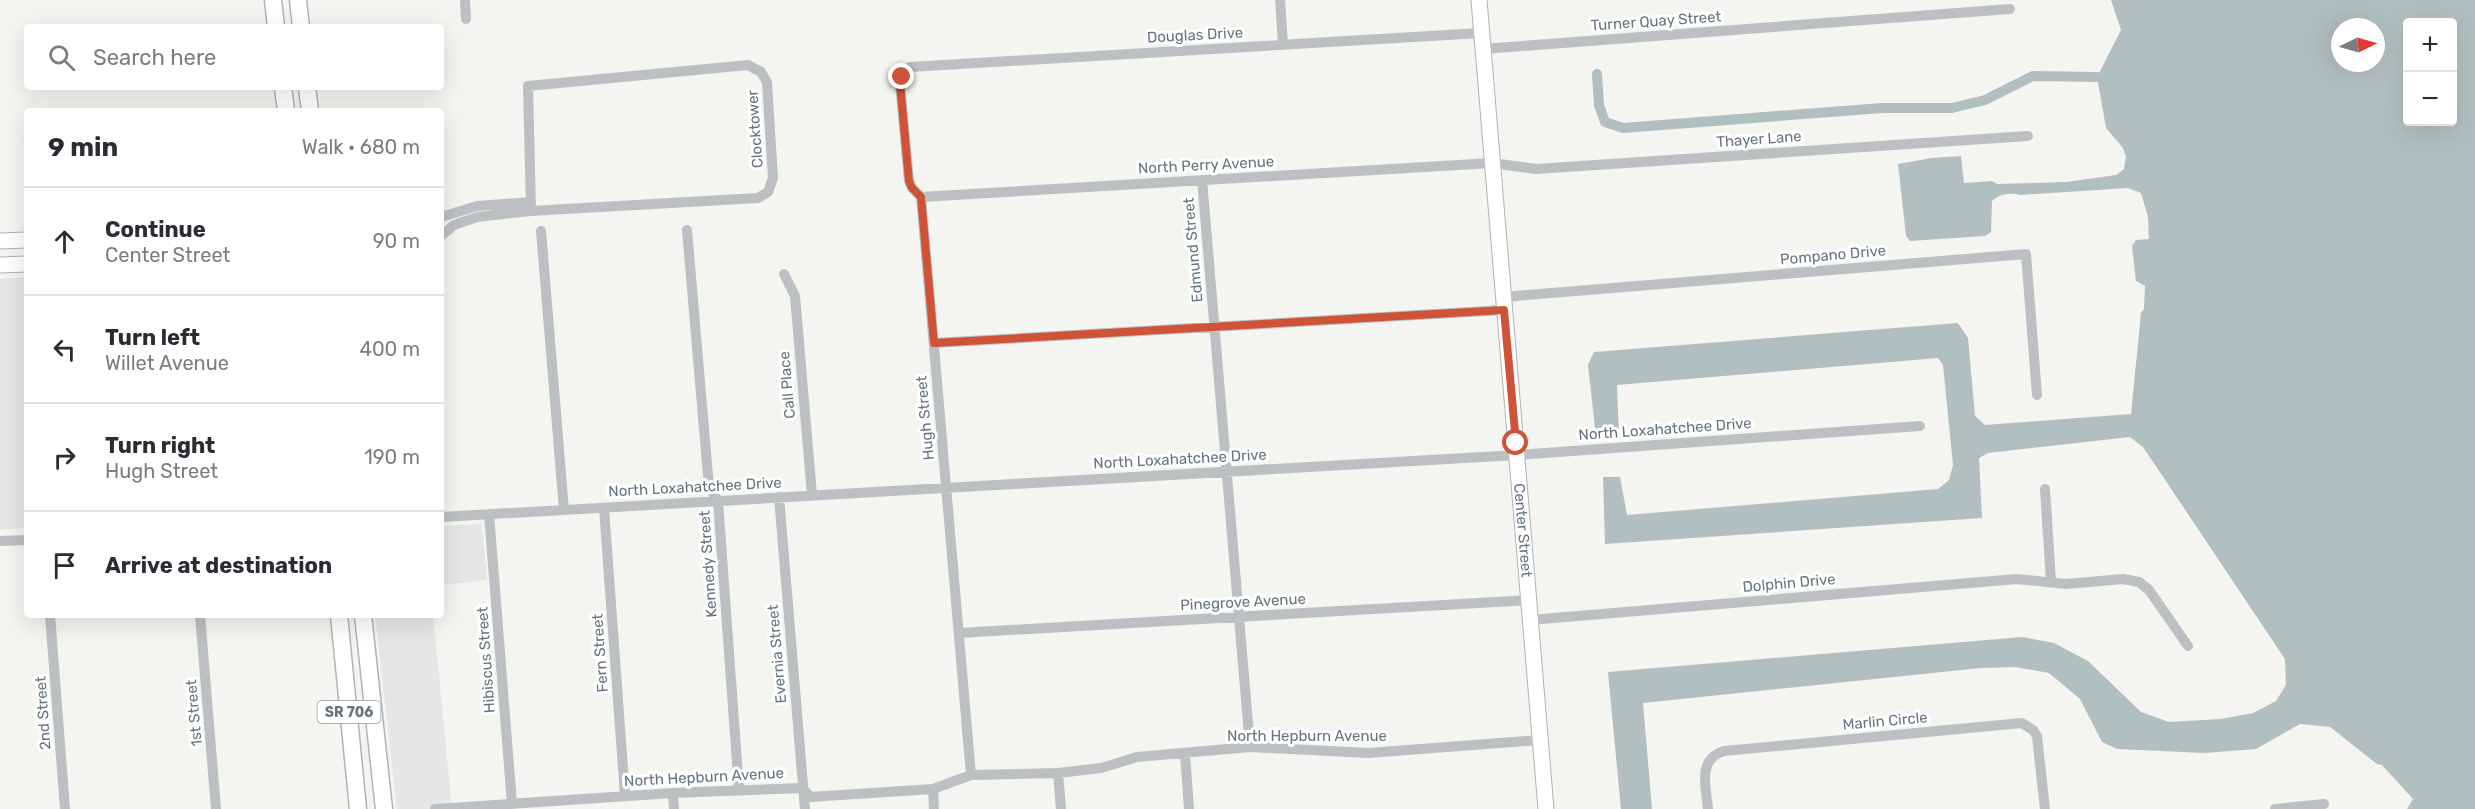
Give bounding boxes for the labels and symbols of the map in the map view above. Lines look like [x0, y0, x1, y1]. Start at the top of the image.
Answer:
street label: Turner Quay Street [1590, 7, 1722, 35]
north arrow [2331, 18, 2385, 72]
street label: Douglas Drive [1146, 23, 1244, 47]
route end [888, 63, 914, 89]
street label: Clocktower [743, 89, 767, 169]
street label: Thayer Lane [1716, 127, 1802, 151]
street label: North Perry Avenue [1137, 152, 1275, 178]
street label: Edmund Street [1179, 197, 1207, 303]
street label: Pompano Drive [1779, 241, 1887, 269]
street label: Call Place [775, 351, 799, 419]
street label: Hugh Street [912, 375, 938, 461]
street label: North Loxahatchee Drive [1578, 414, 1752, 444]
route start [1502, 429, 1528, 455]
street label: North Loxahatchee Drive [1093, 445, 1267, 473]
street label: North Loxahatchee Drive [608, 473, 782, 501]
street label: Center Street [1510, 483, 1536, 578]
street label: Kennedy Street [695, 510, 721, 618]
street label: Dolphin Drive [1742, 570, 1836, 596]
street label: Pinegrove Avenue [1180, 590, 1306, 614]
street label: Evernia Street [764, 604, 790, 704]
street label: Hibiscus Street [473, 606, 499, 714]
street label: Fern Street [588, 613, 612, 693]
street label: 2nd Street [31, 675, 55, 750]
street label: 1st Street [182, 679, 206, 747]
road number: SR 706 [318, 701, 380, 723]
street label: Marlin Circle [1842, 708, 1928, 734]
street label: North Hepburn Avenue [1227, 727, 1387, 745]
street label: North Hepburn Avenue [624, 764, 784, 790]

